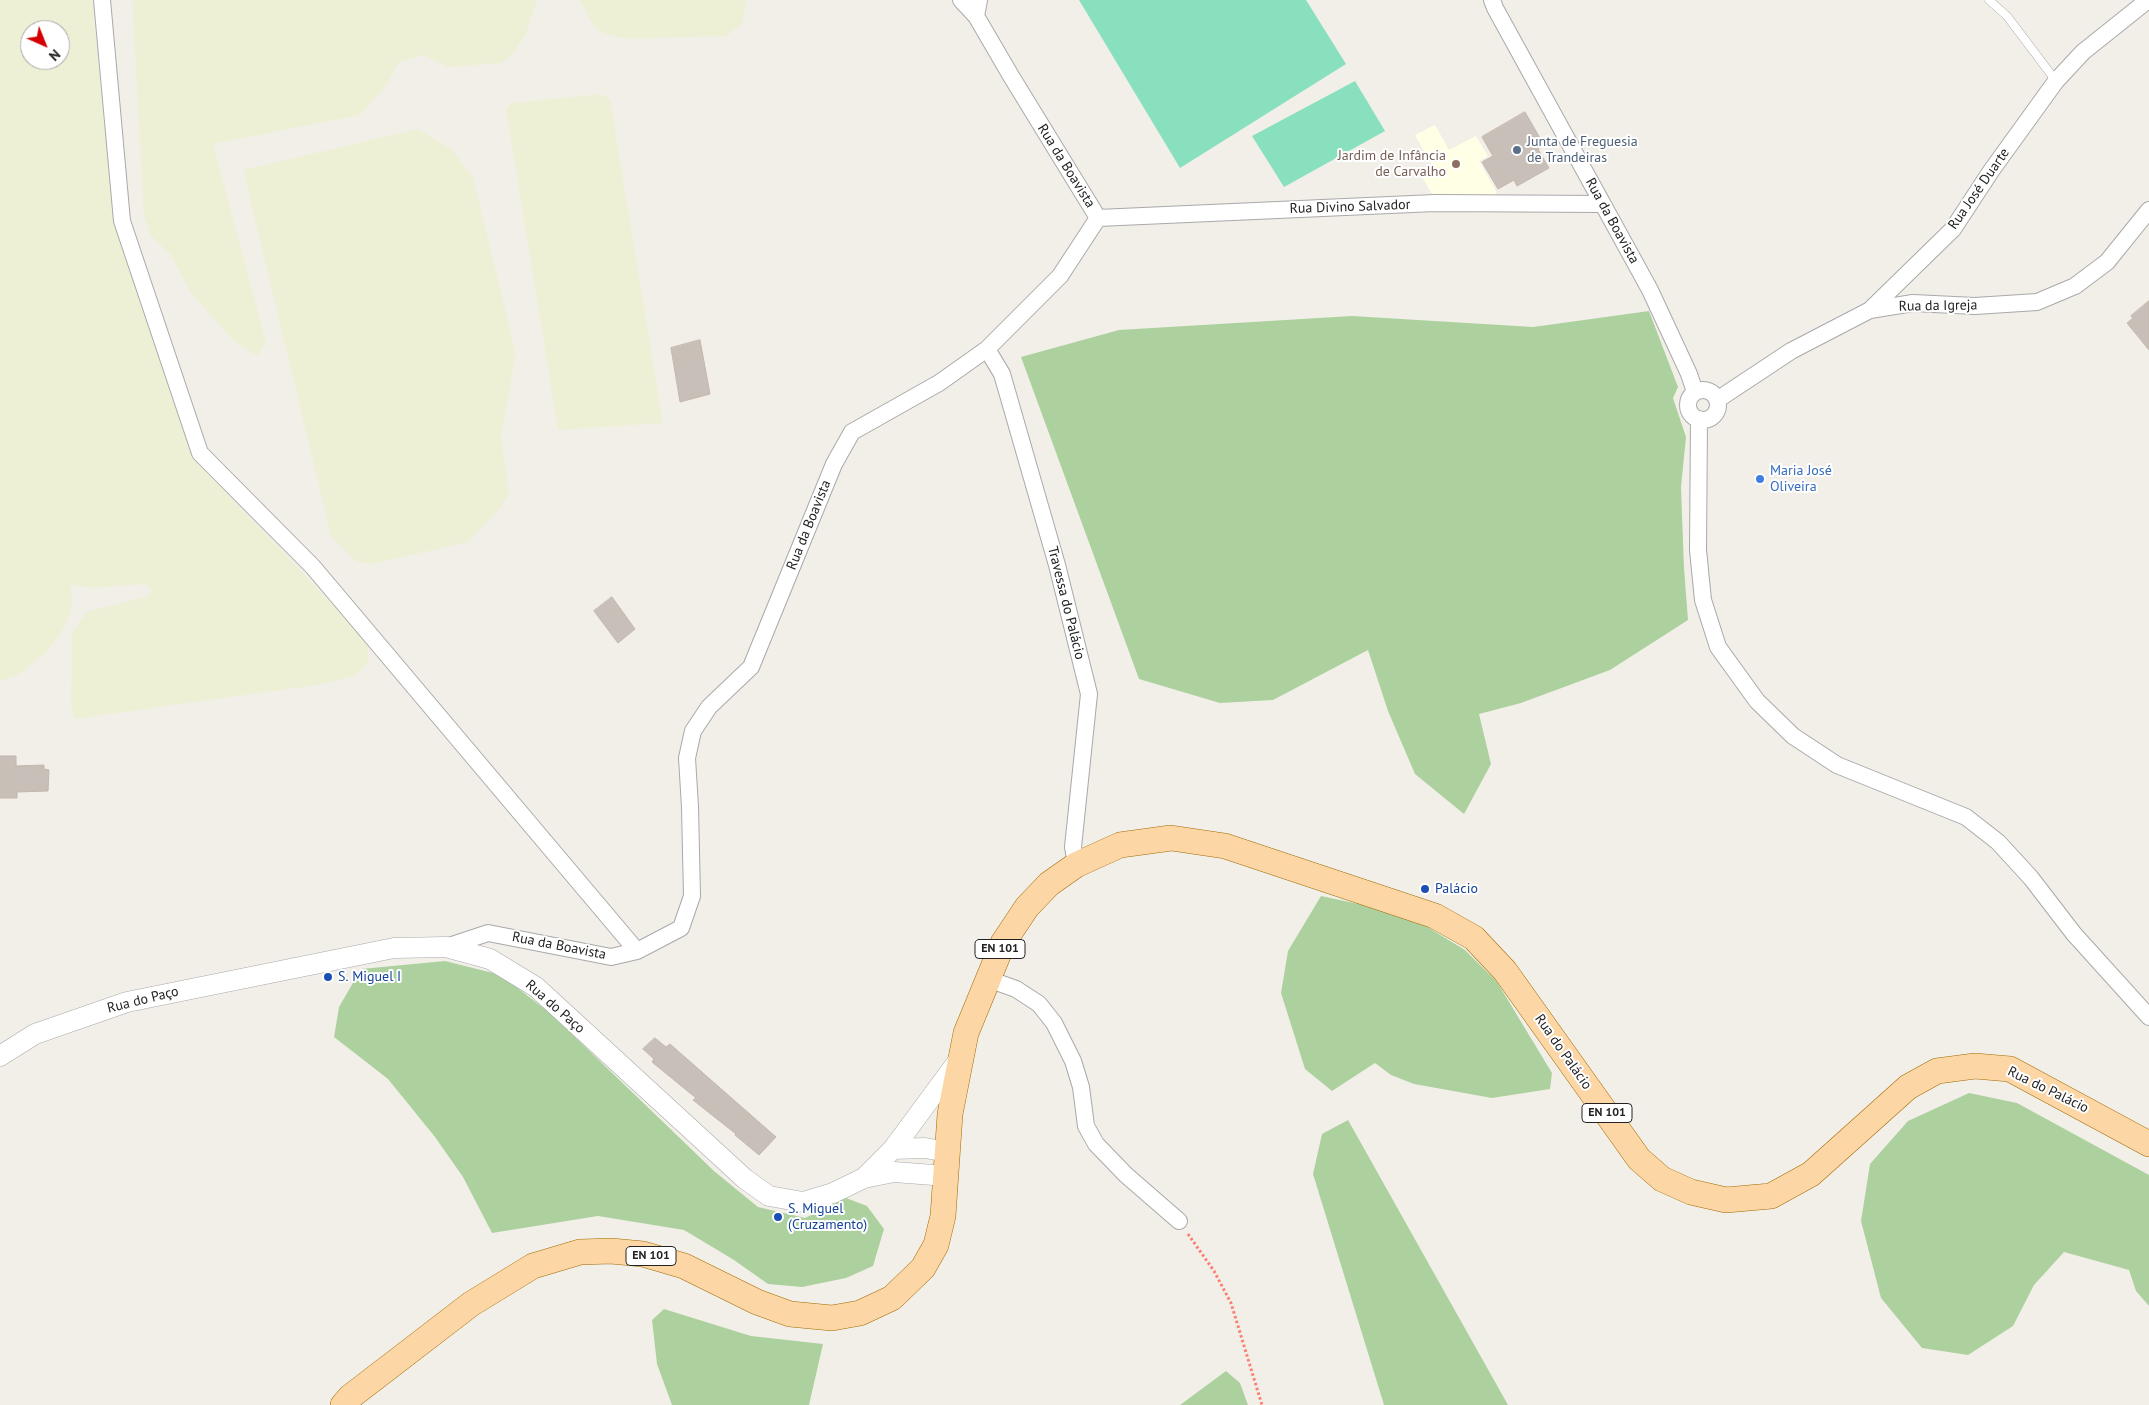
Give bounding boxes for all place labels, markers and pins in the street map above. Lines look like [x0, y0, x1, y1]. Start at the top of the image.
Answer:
place label: Junta de Freguesia de Trandeiras [1527, 134, 1638, 166]
marker: Junta de Freguesia de Trandeiras [1511, 144, 1523, 156]
place label: Jardim de Infância de Carvalho [1338, 148, 1446, 180]
marker: Jardim de Infância de Carvalho [1450, 158, 1462, 170]
place label: Maria José Oliveira [1770, 463, 1832, 496]
marker: Maria José Oliveira [1754, 473, 1766, 485]
place label: Palácio [1435, 881, 1478, 897]
marker: Palácio [1419, 883, 1431, 895]
place label: S. Miguel I [338, 969, 401, 985]
marker: S. Miguel I [322, 971, 334, 983]
place label: S. Miguel (Cruzamento) [788, 1201, 867, 1234]
marker: S. Miguel (Cruzamento) [772, 1211, 784, 1223]

